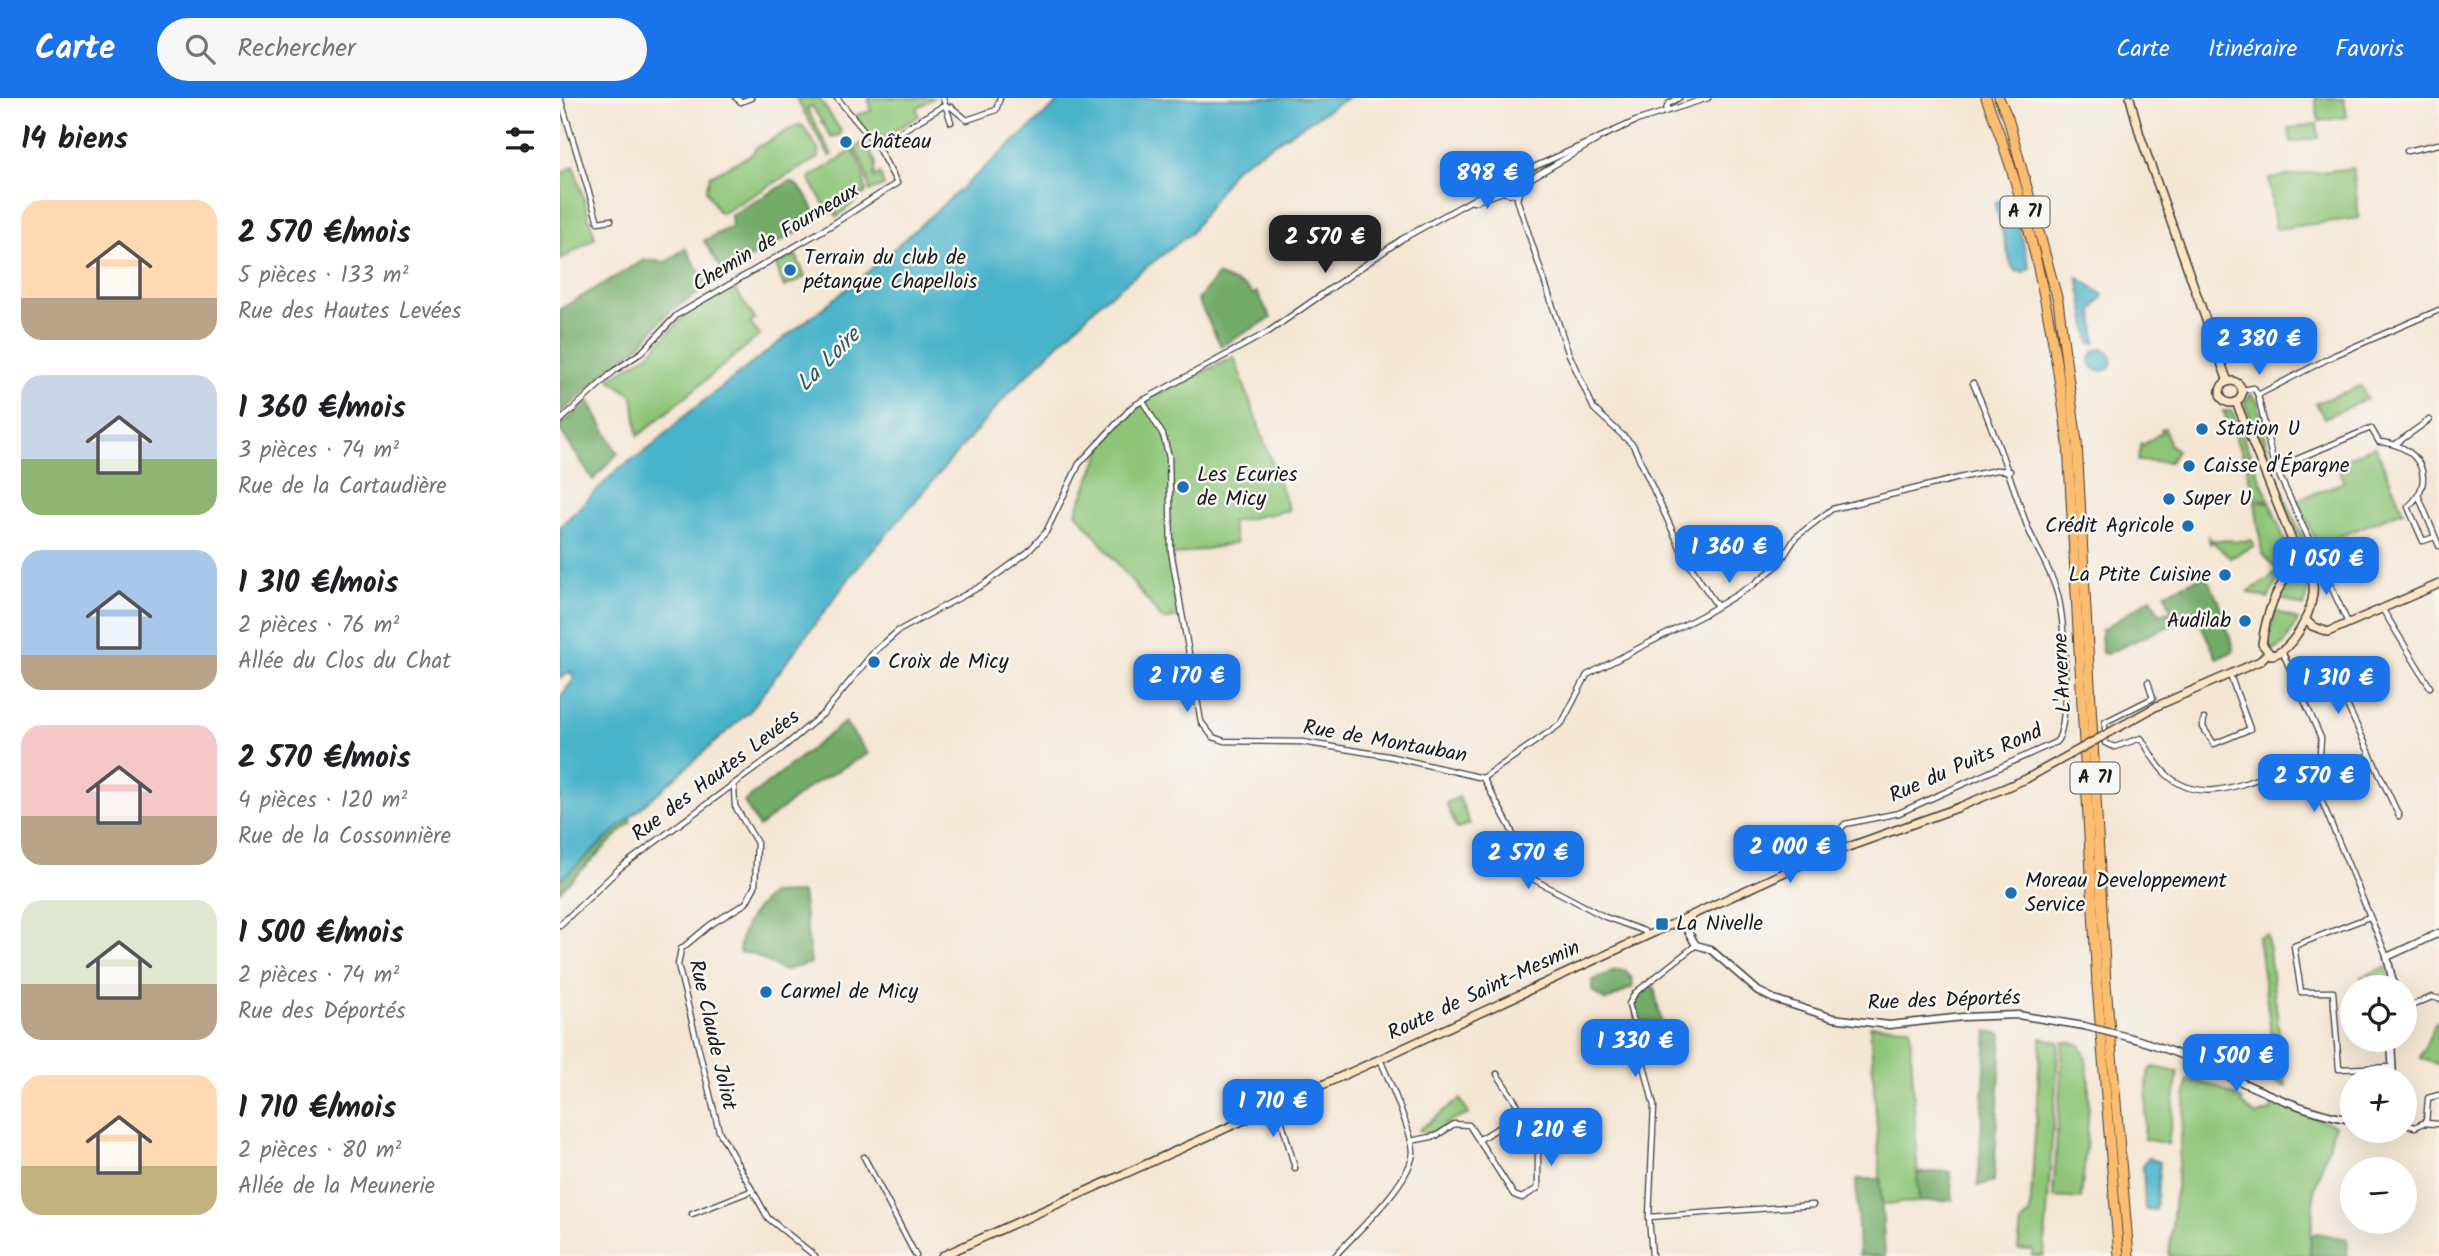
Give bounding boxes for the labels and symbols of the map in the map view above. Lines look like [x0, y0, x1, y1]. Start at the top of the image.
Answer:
place label: Château [860, 126, 931, 159]
marker: Château [838, 134, 854, 150]
pin: 898 € [1438, 152, 1536, 211]
street label: Chemin de Fourneaux [686, 174, 867, 301]
road number: A 71 [2000, 196, 2050, 228]
pin: 2 570 € [1260, 216, 1390, 275]
place label: Terrain du club de pétanque Chapellois [803, 242, 977, 299]
marker: Terrain du club de pétanque Chapellois [782, 262, 798, 278]
water label: La Loire [788, 317, 872, 401]
pin: 2 380 € [2194, 317, 2324, 377]
place label: Station U [2216, 413, 2300, 446]
marker: Station U [2194, 421, 2210, 437]
place label: Caisse d'Épargne [2203, 450, 2350, 483]
marker: Caisse d'Épargne [2181, 458, 2197, 474]
place label: Les Ecuries de Micy [1197, 459, 1297, 516]
marker: Les Ecuries de Micy [1175, 479, 1191, 495]
place label: Super U [2183, 483, 2252, 516]
marker: Super U [2161, 491, 2177, 507]
place label: Crédit Agricole [2045, 510, 2175, 543]
marker: Crédit Agricole [2180, 518, 2196, 534]
pin: 1 360 € [1664, 526, 1794, 585]
pin: 1 050 € [2261, 538, 2391, 597]
place label: La Ptite Cuisine [2068, 559, 2212, 592]
marker: La Ptite Cuisine [2217, 567, 2233, 583]
place label: Audilab [2167, 605, 2231, 638]
marker: Audilab [2237, 613, 2253, 629]
street label: L'Arverne [2044, 632, 2082, 714]
place label: Croix de Micy [888, 646, 1009, 679]
marker: Croix de Micy [866, 654, 882, 670]
pin: 2 170 € [1122, 654, 1252, 714]
pin: 1 310 € [2273, 656, 2403, 716]
street label: Rue des Hautes Levées [625, 701, 807, 851]
street label: Rue de Montauban [1300, 711, 1470, 773]
street label: Rue du Puits Rond [1884, 715, 2048, 813]
pin: 2 570 € [2249, 754, 2379, 814]
road number: A 71 [2070, 762, 2120, 793]
pin: 2 000 € [1725, 826, 1855, 885]
pin: 2 570 € [1463, 832, 1593, 891]
place label: Moreau Developpement Service [2025, 865, 2228, 922]
marker: Moreau Developpement Service [2003, 885, 2019, 901]
place label: La Nivelle [1676, 908, 1764, 941]
marker: La Nivelle [1654, 916, 1670, 932]
street label: Route de Saint-Mesmin [1382, 932, 1586, 1050]
street label: Rue Claude Joliot [679, 957, 746, 1114]
place label: Carmel de Micy [780, 976, 918, 1009]
street label: Rue des Déportés [1867, 982, 2021, 1020]
marker: Carmel de Micy [758, 984, 774, 1000]
pin: 1 330 € [1570, 1020, 1700, 1079]
pin: 1 500 € [2171, 1034, 2301, 1094]
pin: 1 710 € [1208, 1080, 1338, 1139]
pin: 1 210 € [1486, 1108, 1616, 1168]

